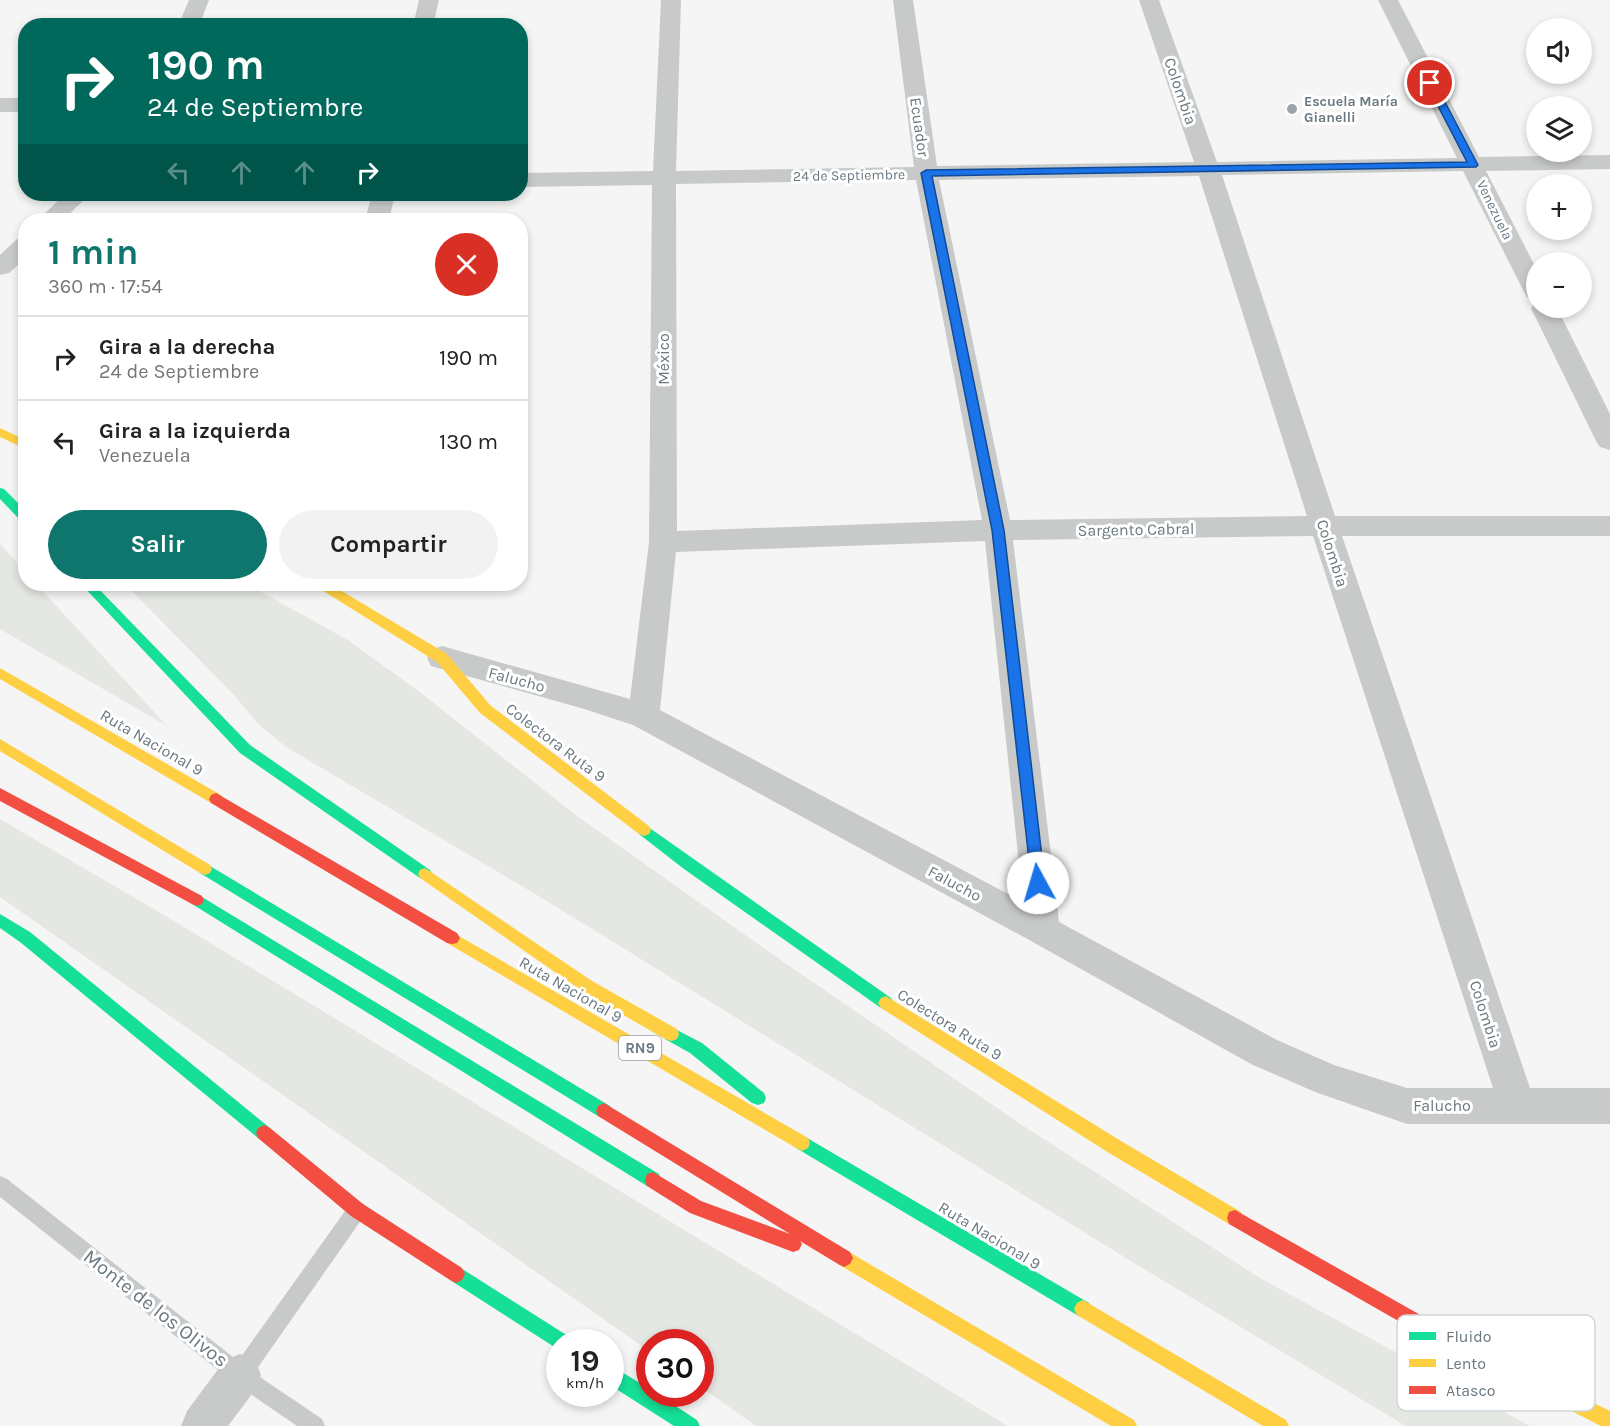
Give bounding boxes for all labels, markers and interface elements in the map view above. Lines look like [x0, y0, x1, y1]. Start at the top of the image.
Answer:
map controls [1526, 18, 1592, 318]
button: sound [1526, 18, 1592, 84]
text: 190 m [147, 40, 265, 90]
icon: right [48, 42, 126, 120]
street label: Colombia [1160, 55, 1201, 127]
pin [1404, 57, 1455, 108]
icon: arrive [1413, 66, 1446, 99]
text: 24 de Septiembre [147, 91, 363, 123]
place label: Escuela María Gianelli [1304, 93, 1398, 126]
street label: Ecuador [906, 96, 933, 158]
button: layers [1526, 96, 1592, 162]
marker: Escuela María Gianelli [1285, 102, 1299, 116]
icon: left [162, 156, 195, 189]
icon: ahead [225, 156, 258, 189]
icon: ahead [288, 156, 321, 189]
icon: right [351, 156, 384, 189]
street label: 24 de Septiembre [793, 166, 905, 185]
button: + [1526, 174, 1592, 240]
street label: Venezuela [1473, 178, 1516, 243]
text: 1 min [48, 231, 138, 273]
button: close [435, 233, 498, 296]
button: − [1526, 252, 1592, 318]
text: 360 m · 17:54 [48, 275, 163, 298]
street label: México [654, 333, 673, 385]
text: Gira a la derecha [99, 334, 275, 360]
icon: right [48, 342, 81, 375]
text: 190 m [439, 345, 498, 371]
text: 24 de Septiembre [99, 360, 259, 383]
text: Gira a la izquierda [99, 418, 291, 444]
icon: left [48, 426, 81, 459]
text: 130 m [439, 429, 498, 455]
text: Venezuela [99, 444, 191, 467]
button: Salir [48, 510, 267, 579]
button: Compartir [279, 510, 498, 579]
street label: Colombia [1313, 517, 1352, 589]
street label: Sargento Cabral [1078, 519, 1194, 540]
street label: Falucho [487, 663, 547, 696]
street label: Colectora Ruta 9 [502, 699, 609, 786]
street label: Ruta Nacional 9 [97, 705, 207, 780]
position arrow [1006, 851, 1070, 915]
street label: Falucho [925, 862, 985, 905]
street label: Ruta Nacional 9 [516, 952, 626, 1027]
street label: Colombia [1466, 978, 1505, 1050]
street label: Colectora Ruta 9 [894, 985, 1006, 1064]
road number: RN9 [619, 1036, 661, 1060]
street label: Falucho [1413, 1096, 1471, 1115]
street label: Ruta Nacional 9 [935, 1198, 1044, 1273]
street label: Monte de los Olivos [79, 1245, 233, 1372]
legend [1397, 1315, 1595, 1411]
text: Fluido [1446, 1327, 1492, 1346]
speed limit sign: 30 [636, 1329, 714, 1407]
text: 19 [570, 1343, 599, 1379]
text: Lento [1446, 1354, 1486, 1373]
text: km/h [566, 1374, 604, 1392]
text: Atasco [1446, 1381, 1495, 1400]

